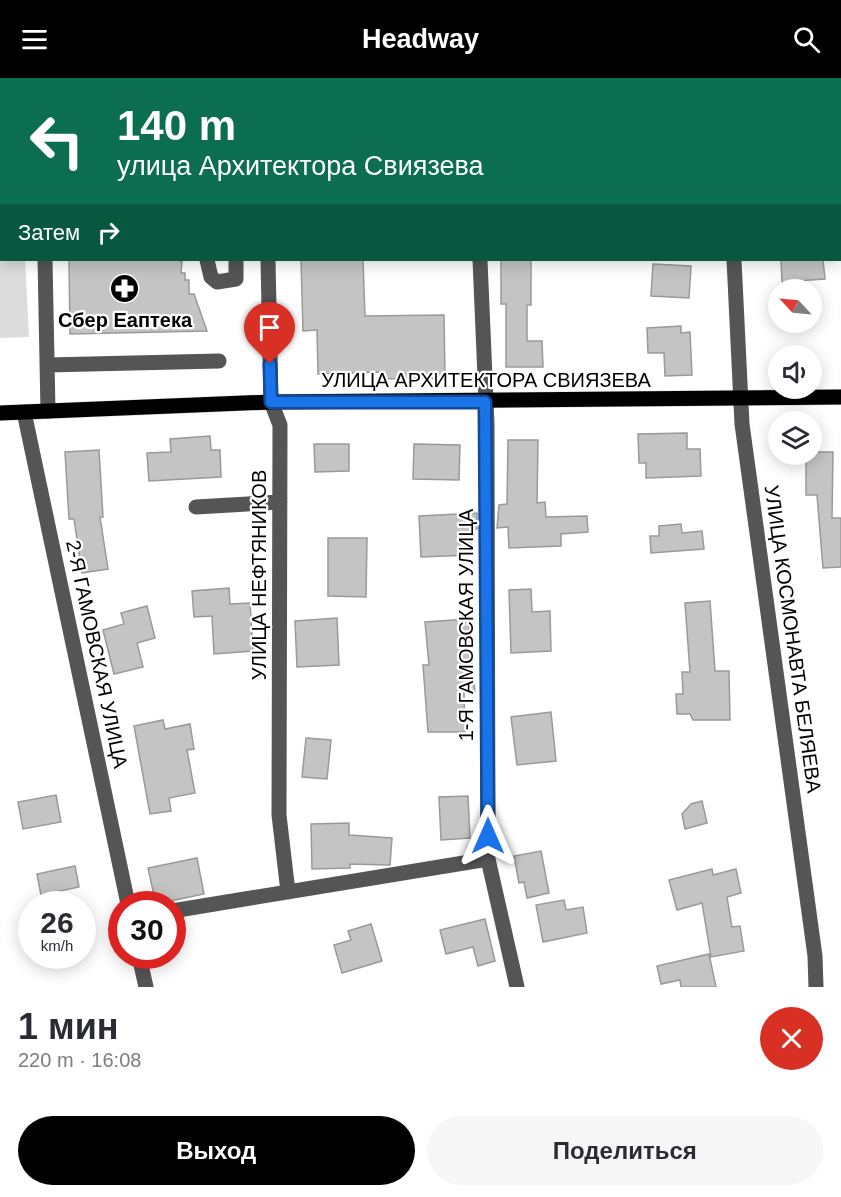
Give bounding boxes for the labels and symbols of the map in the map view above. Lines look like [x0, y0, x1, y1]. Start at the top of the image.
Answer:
pharmacy icon: Сбер Еаптека [109, 273, 141, 305]
north arrow [768, 279, 822, 333]
pin [244, 302, 295, 364]
place label: Сбер Еаптека [58, 309, 193, 331]
street label: УЛИЦА АРХИТЕКТОРА СВИЯЗЕВА [321, 369, 652, 391]
street label: УЛИЦА НЕФТЯНИКОВ [248, 470, 270, 680]
street label: УЛИЦА КОСМОНАВТА БЕЛЯЕВА [761, 484, 826, 795]
street label: 1-Я ГАМОВСКАЯ УЛИЦА [455, 508, 477, 741]
street label: 2-Я ГАМОВСКАЯ УЛИЦА [62, 538, 132, 771]
position arrow [456, 804, 520, 868]
speed limit sign: 30 [108, 891, 186, 969]

